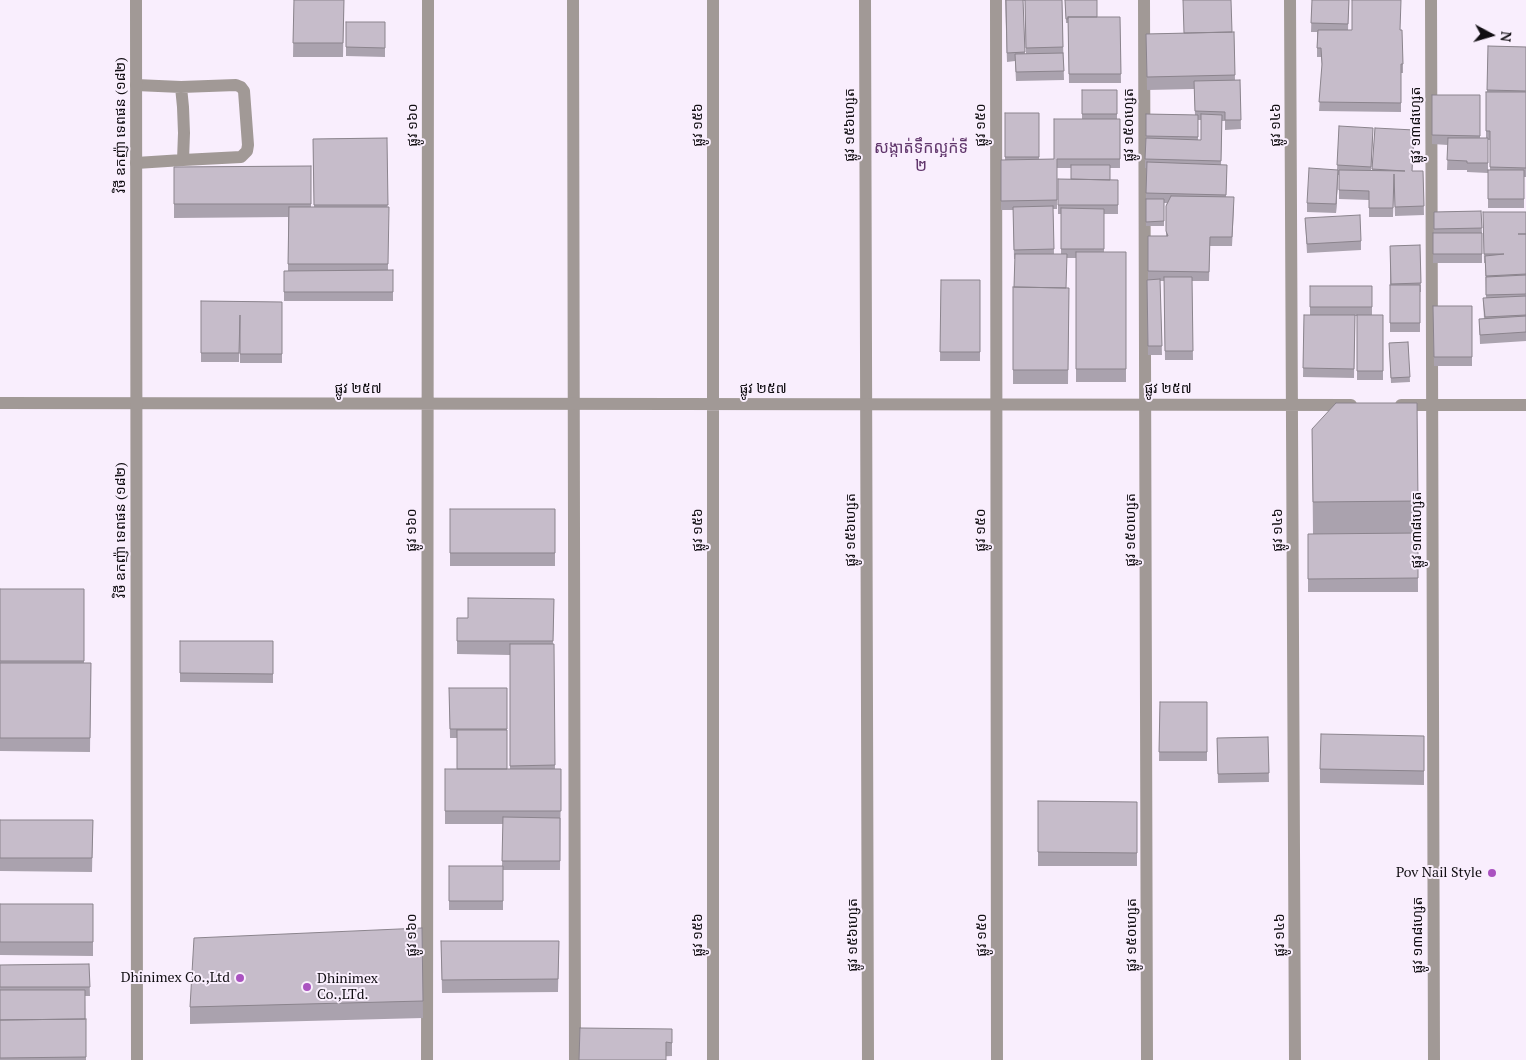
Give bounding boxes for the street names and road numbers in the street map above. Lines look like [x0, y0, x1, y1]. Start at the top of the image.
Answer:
street label: វិថី ឧកញ៉ា ទេពផន (១៨២) [113, 57, 129, 193]
street label: ផ្លូវ ១៣៨ហ្សេត [1408, 87, 1424, 163]
street label: ផ្លូវ ១៥៦ហ្សេត [842, 88, 858, 162]
street label: ផ្លូវ ១៥០ហ្សេត [1121, 88, 1137, 162]
street label: ផ្លូវ ១៦០ [405, 103, 421, 147]
street label: ផ្លូវ ១៥៦ [690, 103, 706, 147]
street label: ផ្លូវ ១៥០ [973, 103, 989, 147]
street label: ផ្លូវ ១៤៦ [1268, 103, 1284, 147]
street label: ផ្លូវ ២៥៧ [334, 381, 382, 397]
street label: ផ្លូវ ២៥៧ [739, 381, 787, 397]
street label: ផ្លូវ ២៥៧ [1144, 381, 1192, 397]
street label: វិថី ឧកញ៉ា ទេពផន (១៨២) [113, 462, 129, 598]
street label: ផ្លូវ ១៣៨ហ្សេត [1409, 492, 1425, 568]
street label: ផ្លូវ ១៥៦ហ្សេត [843, 493, 859, 567]
street label: ផ្លូវ ១៥០ហ្សេត [1123, 493, 1139, 567]
street label: ផ្លូវ ១៦០ [404, 508, 420, 552]
street label: ផ្លូវ ១៥៦ [690, 508, 706, 552]
street label: ផ្លូវ ១៥០ [973, 508, 989, 552]
street label: ផ្លូវ ១៤៦ [1270, 508, 1286, 552]
street label: ផ្លូវ ១៣៨ហ្សេត [1410, 897, 1426, 973]
street label: ផ្លូវ ១៥៦ហ្សេត [845, 898, 861, 972]
street label: ផ្លូវ ១៥០ហ្សេត [1124, 898, 1140, 972]
street label: ផ្លូវ ១៦០ [404, 913, 420, 957]
street label: ផ្លូវ ១៥៦ [690, 913, 706, 957]
street label: ផ្លូវ ១៥០ [974, 913, 990, 957]
street label: ផ្លូវ ១៤៦ [1272, 913, 1288, 957]

